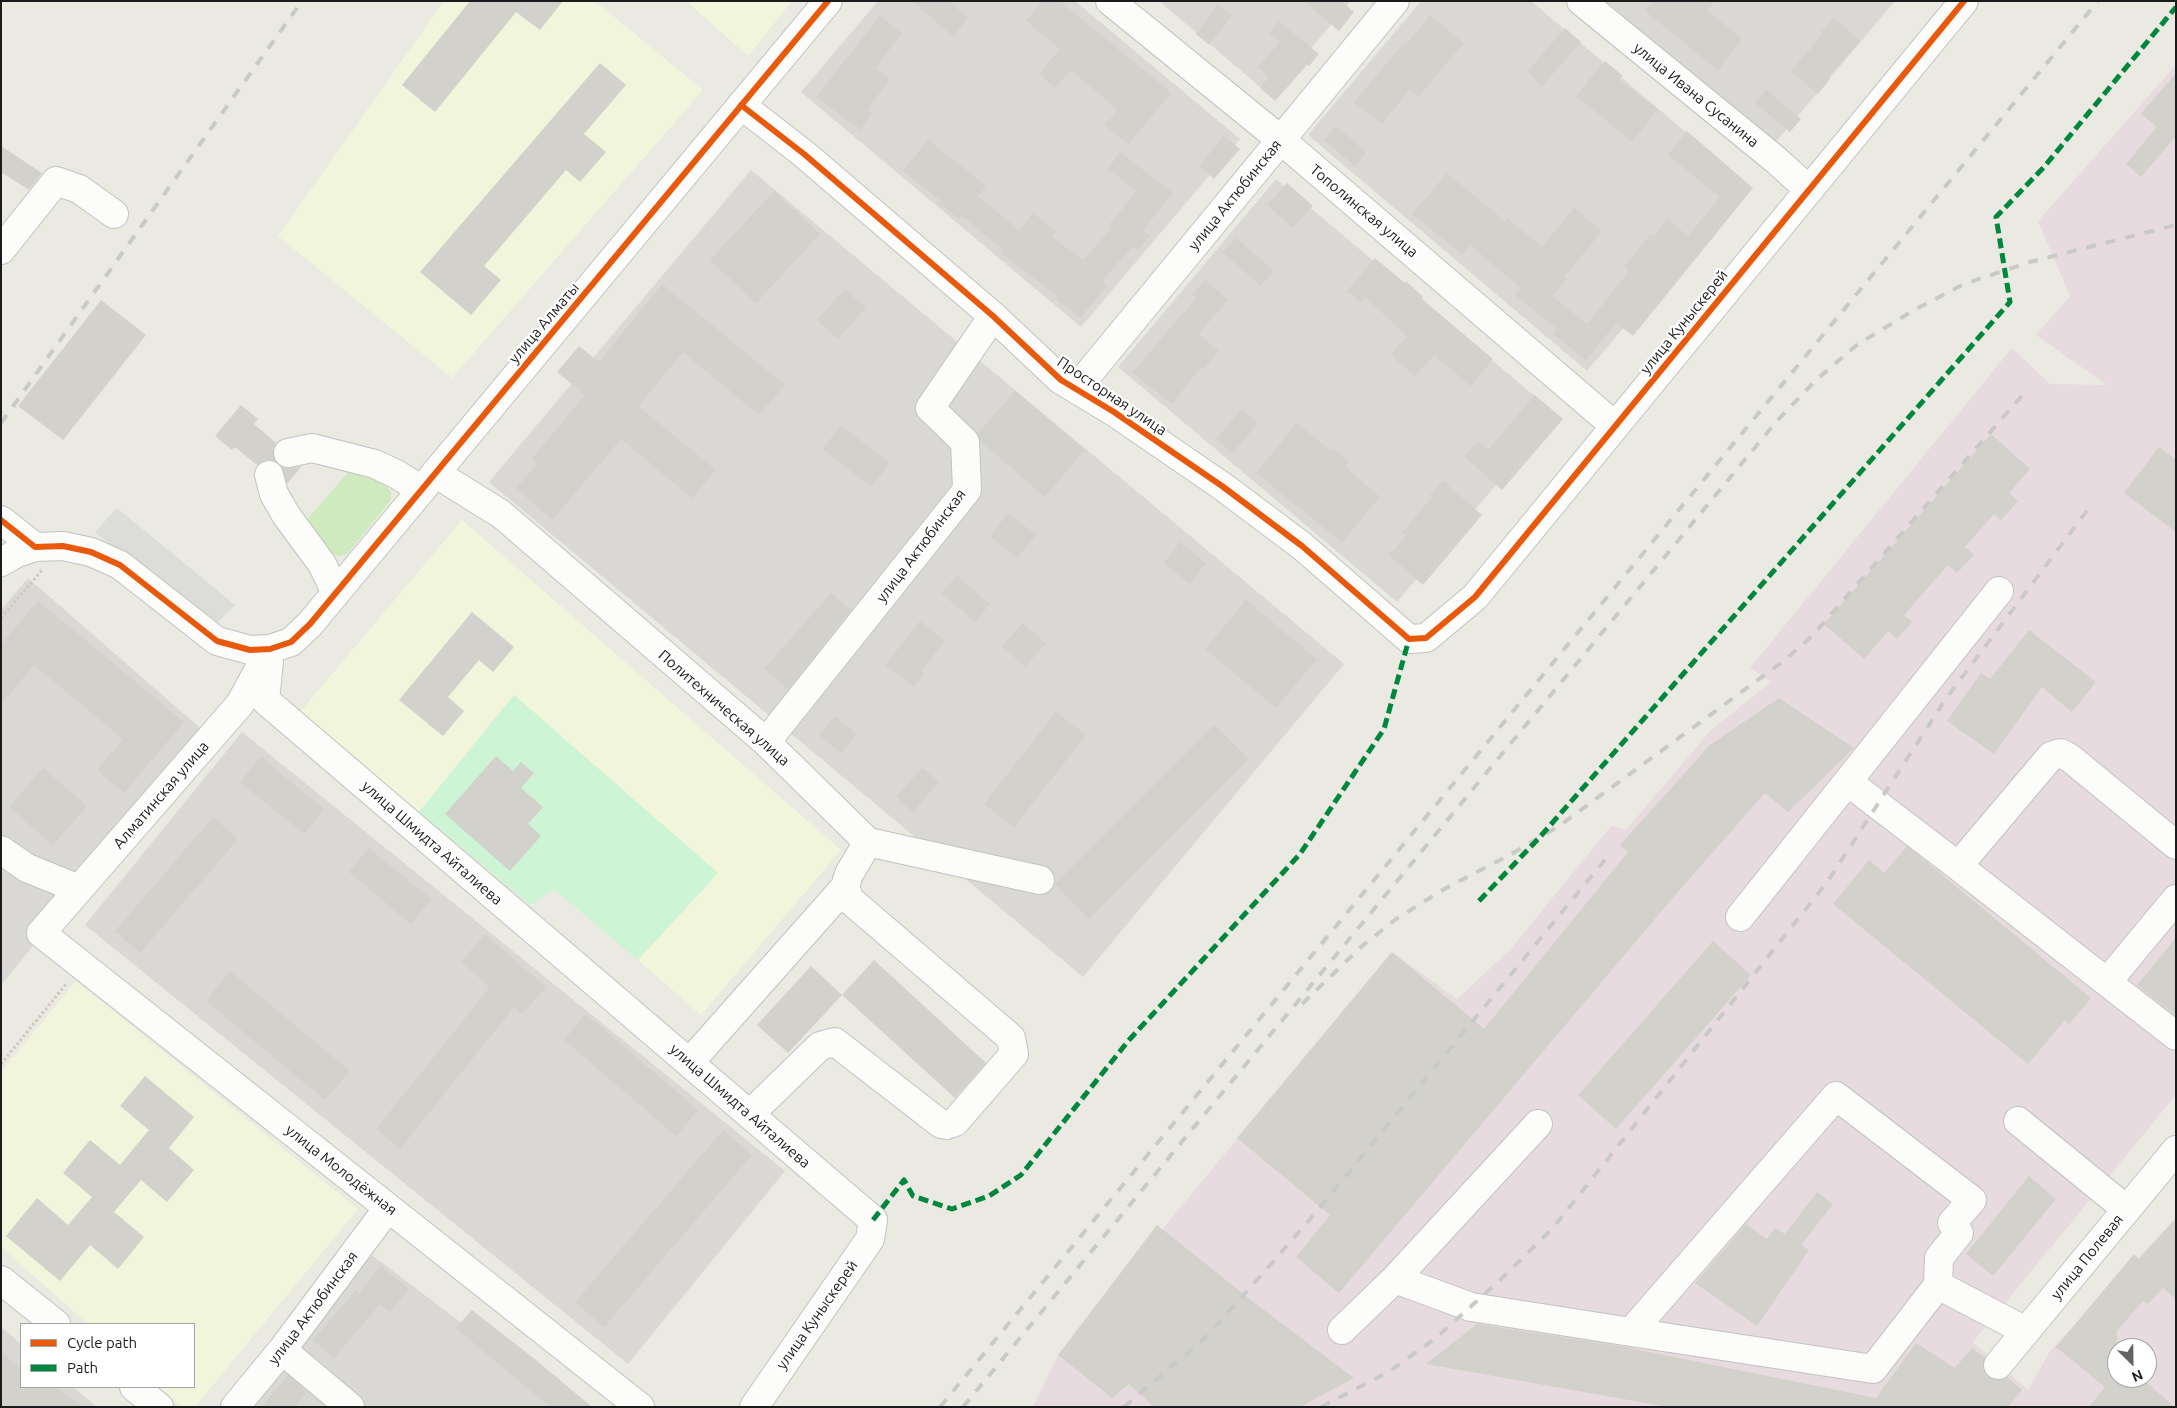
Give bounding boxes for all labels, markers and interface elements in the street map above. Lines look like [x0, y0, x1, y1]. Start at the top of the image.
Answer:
street label: улица Ивана Сусанина [1630, 39, 1762, 151]
street label: улица Актюбинская [1185, 136, 1285, 254]
street label: Тополинская улица [1306, 161, 1422, 261]
street label: улица Куныскерей [1636, 266, 1732, 378]
street label: улица Алматы [505, 279, 583, 367]
street label: Просторная улица [1054, 353, 1170, 439]
street label: улица Актюбинская [872, 486, 970, 606]
street label: Политехническая улица [655, 646, 793, 770]
street label: Алматинская улица [109, 737, 213, 853]
street label: улица Шмидта Айталиева [358, 777, 506, 909]
street label: улица Шмидта Айталиева [666, 1040, 814, 1172]
street label: улица Молодёжная [282, 1121, 400, 1219]
street label: улица Полевая [2047, 1211, 2127, 1303]
street label: улица Актюбинская [264, 1248, 362, 1368]
street label: улица Куныскерей [773, 1257, 861, 1373]
legend [20, 1323, 195, 1388]
text: Cycle path [67, 1334, 137, 1351]
north arrow [2107, 1338, 2157, 1388]
text: Path [67, 1359, 98, 1376]
text: N [2130, 1366, 2145, 1385]

